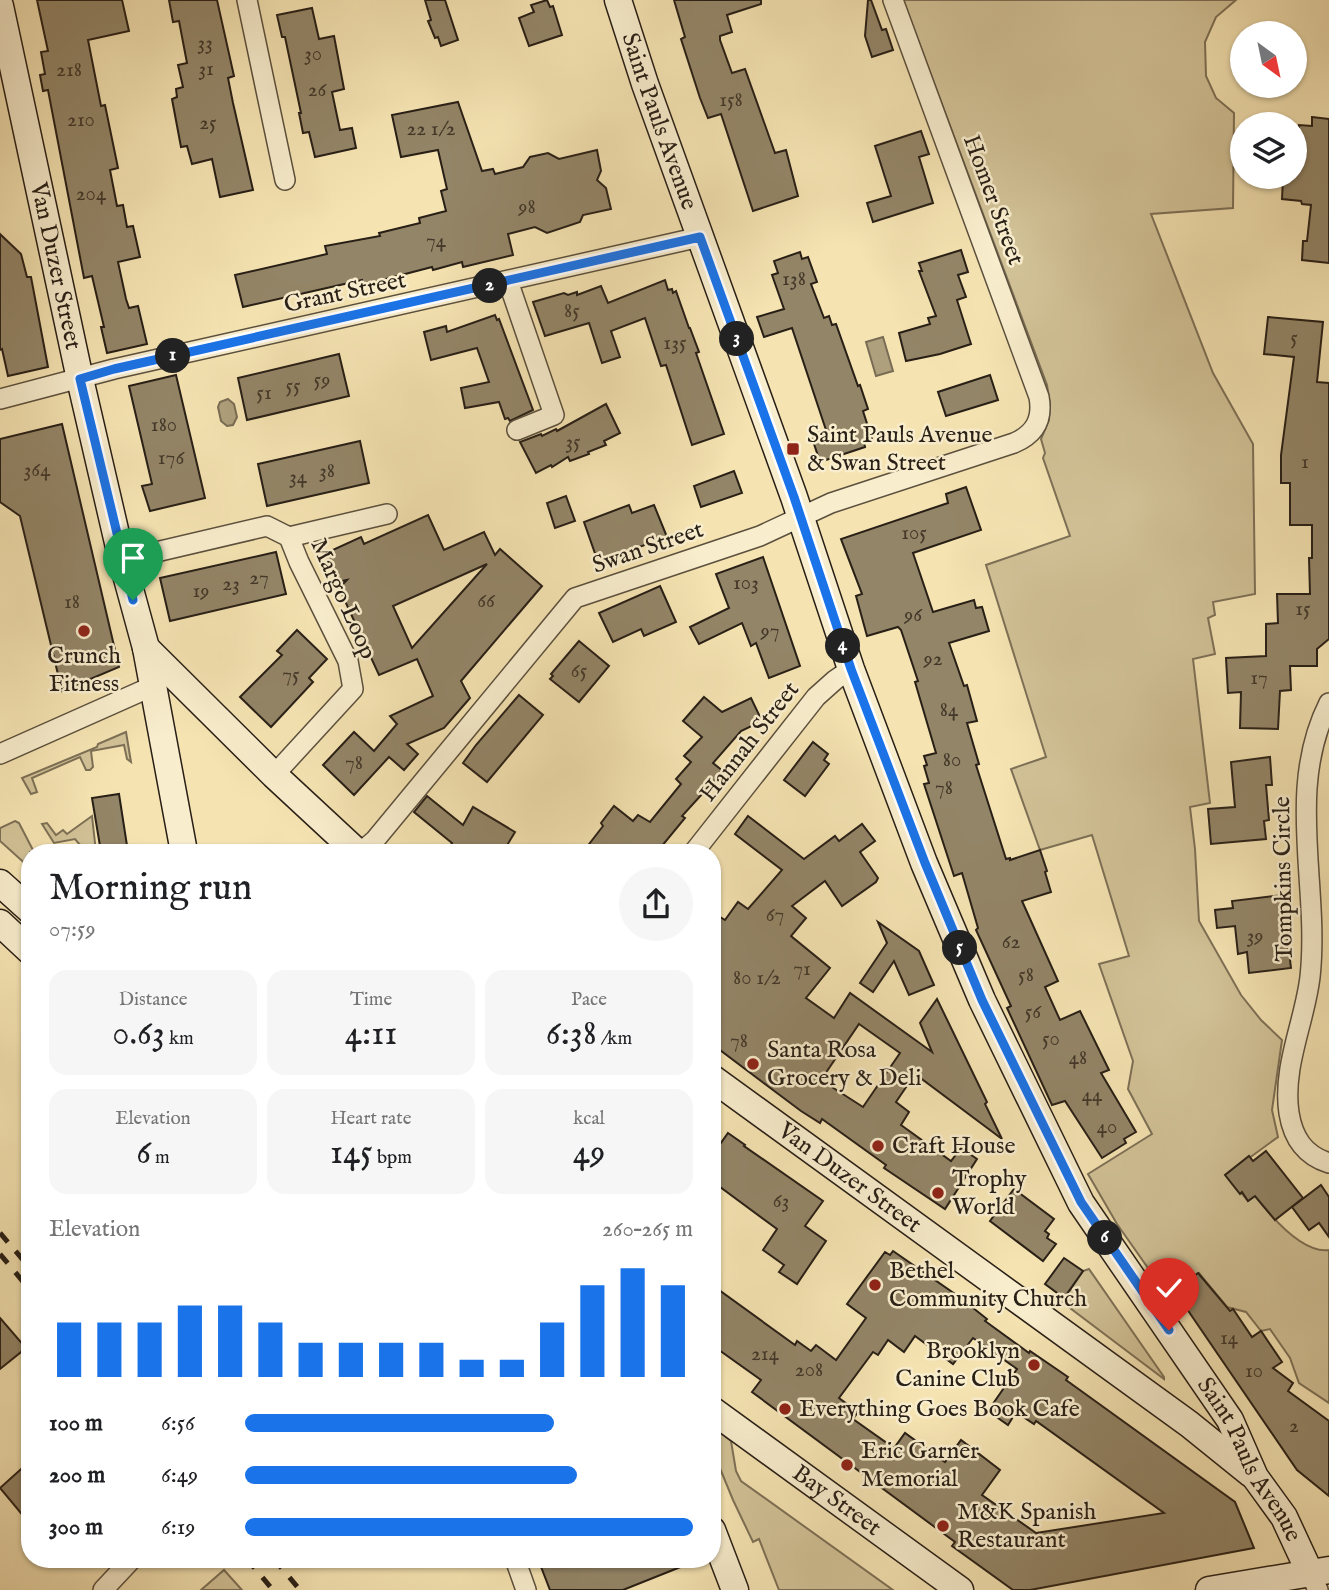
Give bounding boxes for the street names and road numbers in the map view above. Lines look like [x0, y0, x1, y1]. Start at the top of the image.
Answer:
street label: Saint Pauls Avenue [614, 29, 705, 214]
street label: Homer Street [955, 131, 1031, 269]
street label: Van Duzer Street [23, 179, 89, 353]
street label: Grant Street [281, 265, 409, 321]
street label: Swan Street [588, 514, 708, 582]
street label: Margo Loop [303, 534, 383, 664]
street label: Hannah Street [693, 675, 807, 809]
street label: Tompkins Circle [1267, 796, 1301, 962]
street label: Van Duzer Street [771, 1115, 928, 1240]
street label: Saint Pauls Avenue [1190, 1371, 1309, 1547]
street label: Bay Street [786, 1458, 887, 1543]

